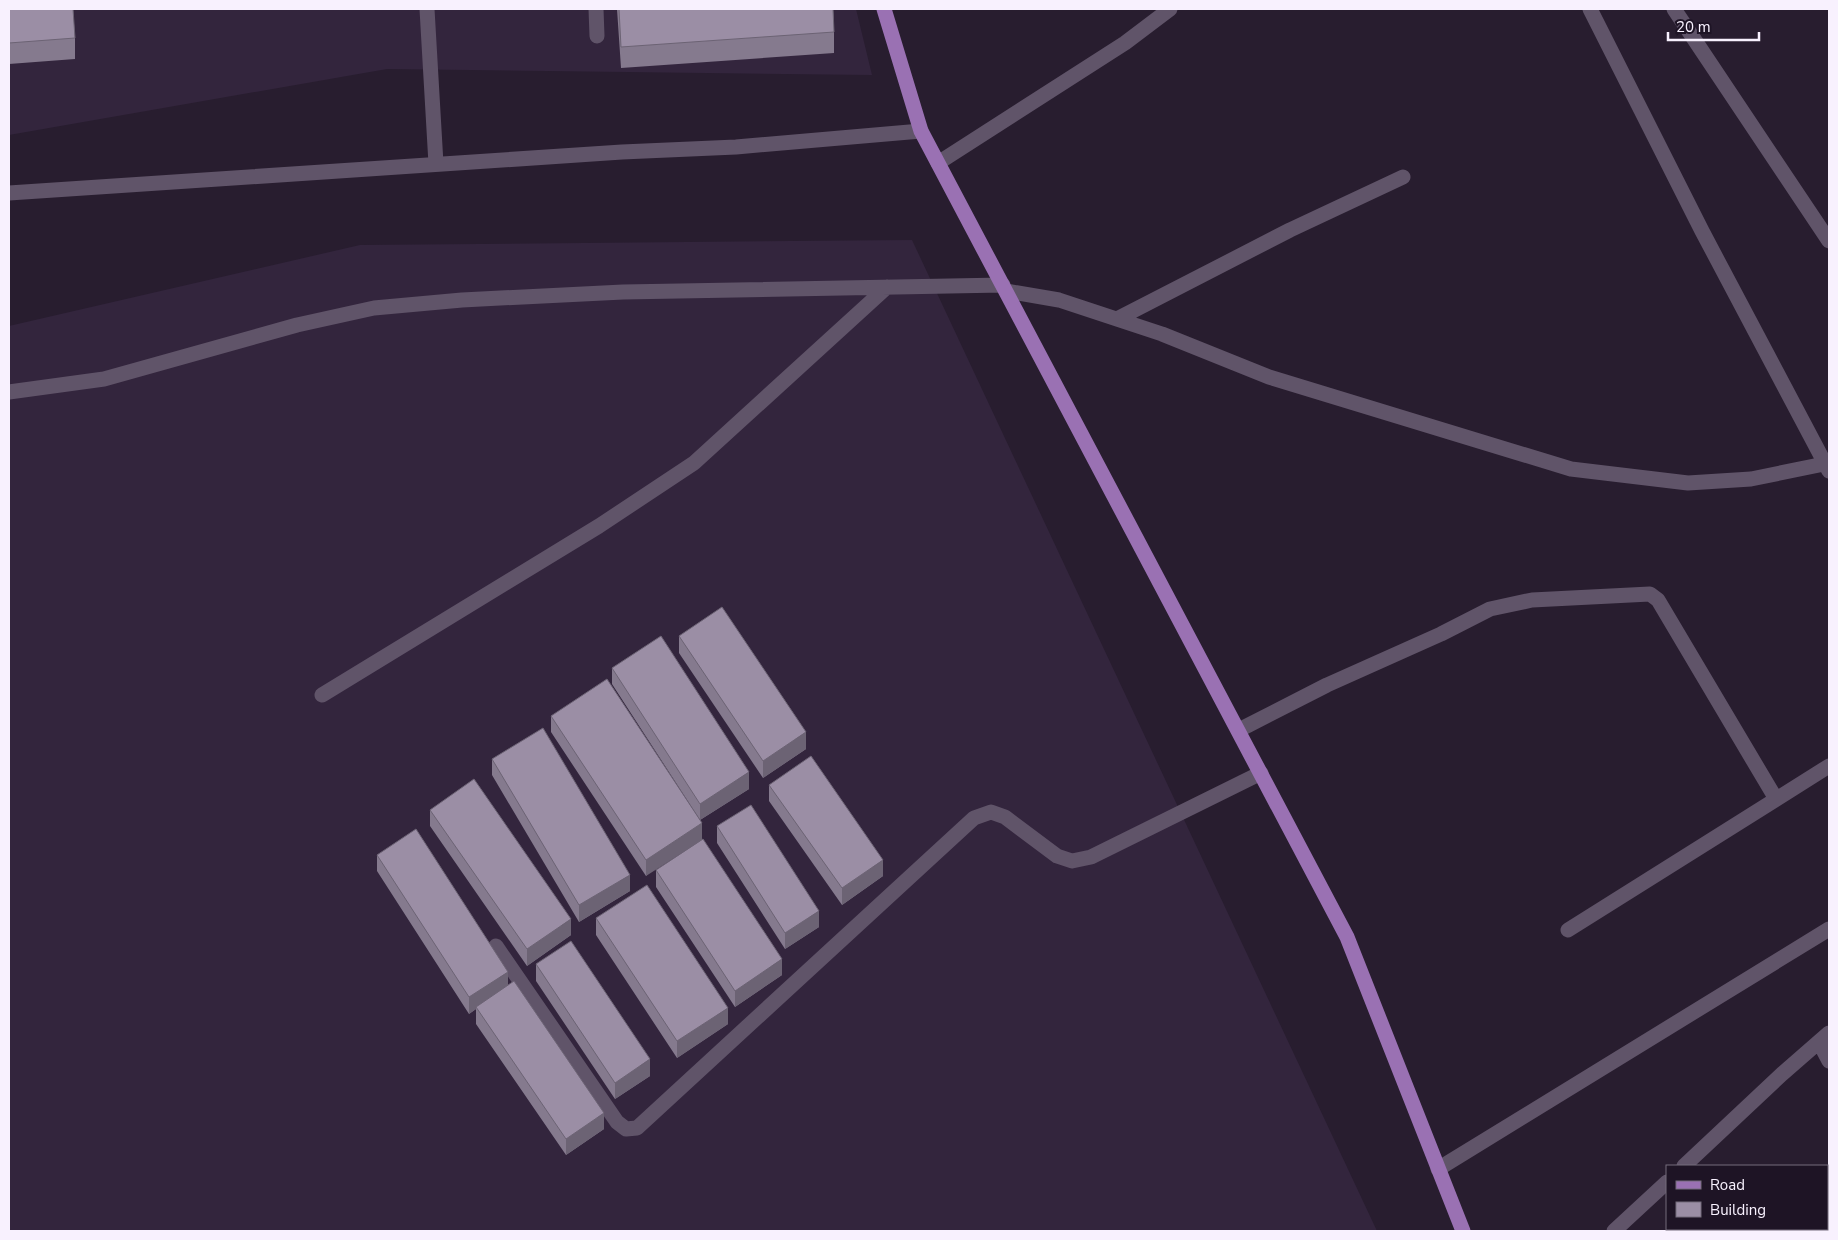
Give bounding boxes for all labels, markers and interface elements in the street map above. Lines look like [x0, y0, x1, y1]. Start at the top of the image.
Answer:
scale bar [1668, 10, 1759, 42]
text: 20 m [1676, 17, 1711, 37]
legend [1666, 1165, 1828, 1230]
text: Road [1710, 1175, 1745, 1195]
text: Building [1710, 1200, 1766, 1220]

